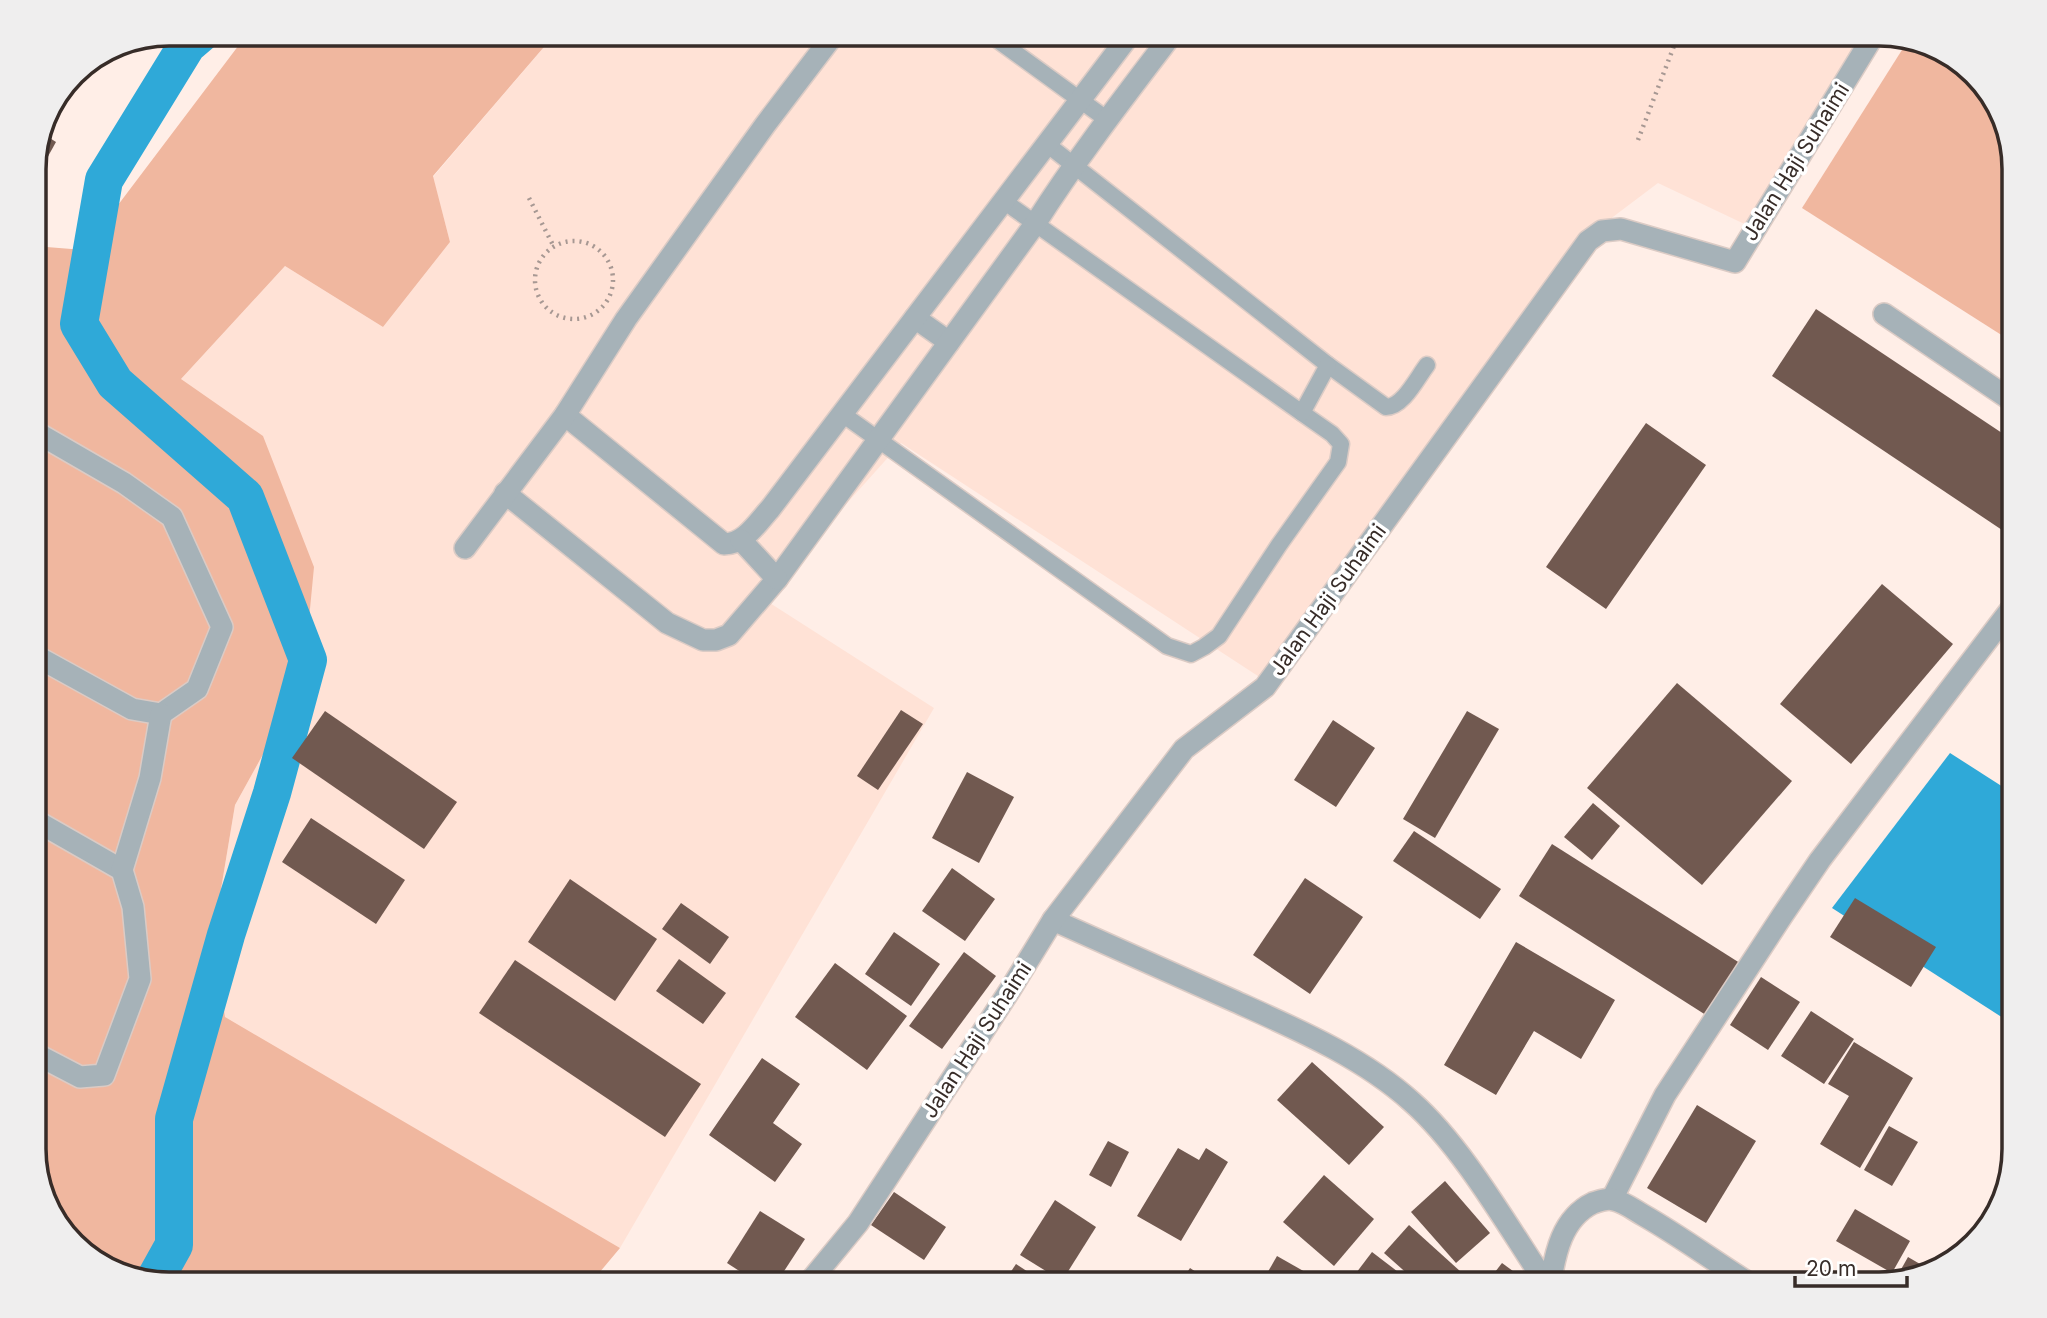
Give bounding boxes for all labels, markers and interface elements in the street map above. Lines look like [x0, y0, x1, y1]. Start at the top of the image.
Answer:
street label: Jalan Haji Suhaimi [1737, 78, 1854, 245]
street label: Jalan Haji Suhaimi [1264, 519, 1391, 680]
street label: Jalan Haji Suhaimi [917, 957, 1036, 1122]
scale bar [1795, 1244, 1907, 1288]
text: 20 m [1806, 1256, 1856, 1281]

